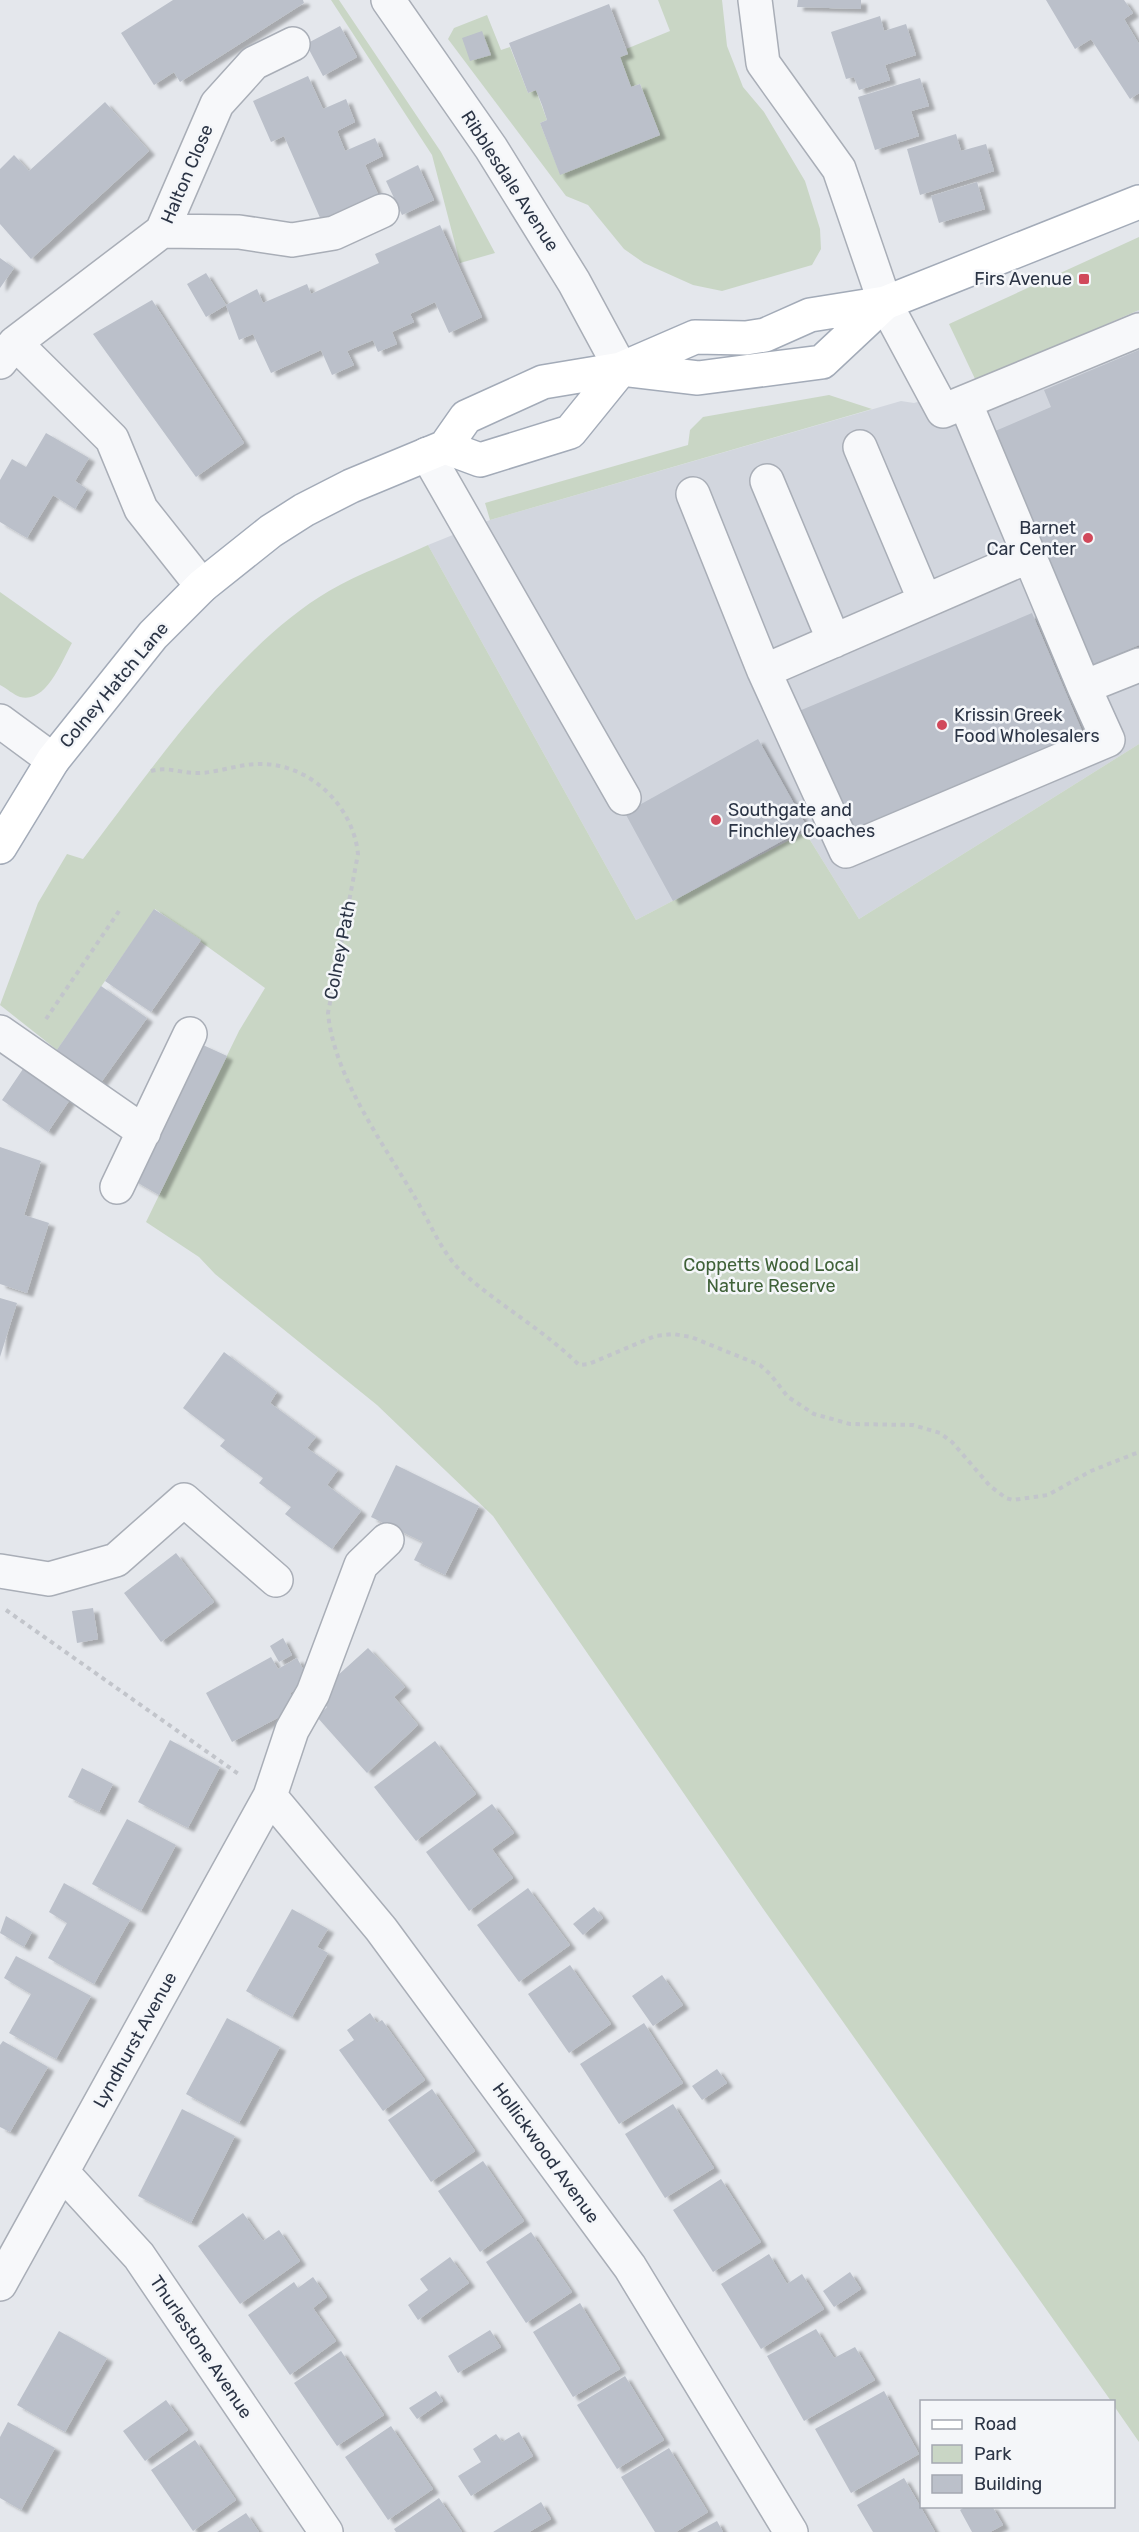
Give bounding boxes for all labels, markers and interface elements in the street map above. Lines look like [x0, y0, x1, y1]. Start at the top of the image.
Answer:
street label: Ribblesdale Avenue [456, 107, 564, 255]
street label: Halton Close [156, 121, 218, 227]
place label: Firs Avenue [974, 268, 1072, 290]
marker: Firs Avenue [1077, 272, 1091, 286]
place label: Barnet Car Center [986, 517, 1076, 560]
marker: Barnet Car Center [1081, 531, 1095, 545]
street label: Colney Hatch Lane [55, 618, 173, 752]
place label: Krissin Greek Food Wholesalers [954, 704, 1100, 747]
marker: Krissin Greek Food Wholesalers [935, 718, 949, 732]
place label: Southgate and Finchley Coaches [728, 799, 875, 842]
marker: Southgate and Finchley Coaches [709, 813, 723, 827]
street label: Colney Path [320, 899, 360, 1001]
park label: Coppetts Wood Local Nature Reserve [683, 1254, 859, 1297]
street label: Lyndhurst Avenue [89, 1968, 181, 2112]
street label: Hollickwood Avenue [488, 2079, 604, 2227]
street label: Thurlestone Avenue [145, 2271, 257, 2423]
legend [920, 2400, 1115, 2508]
text: Road [974, 2413, 1017, 2435]
text: Park [974, 2443, 1012, 2465]
text: Building [974, 2473, 1042, 2495]

